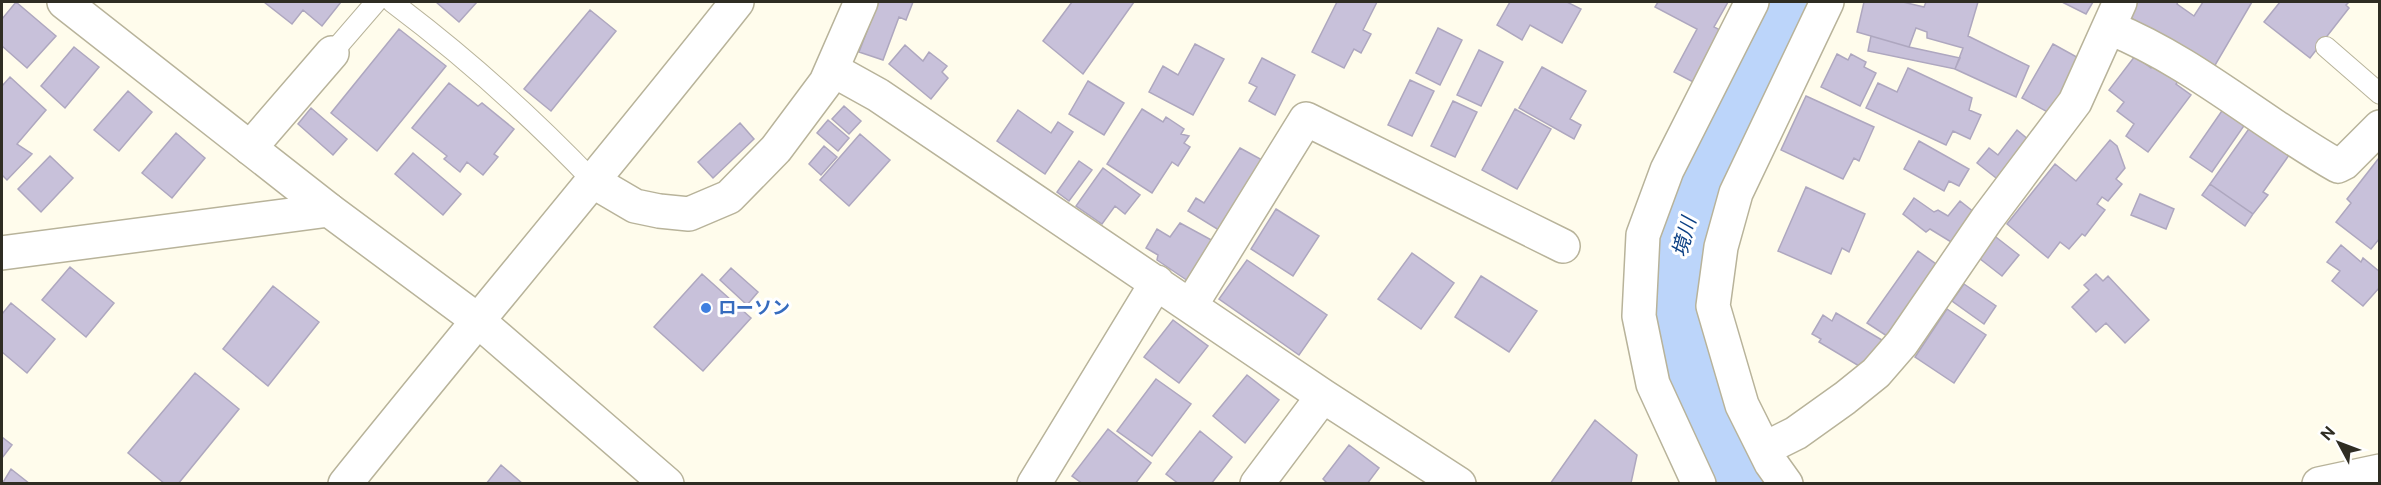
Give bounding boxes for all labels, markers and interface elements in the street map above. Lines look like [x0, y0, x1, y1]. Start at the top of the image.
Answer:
water label: 境川 [1667, 213, 1701, 259]
place label: ローソン [718, 297, 790, 318]
marker: ローソン [699, 301, 713, 315]
north arrow [2309, 413, 2369, 473]
text: N [2317, 423, 2339, 444]

